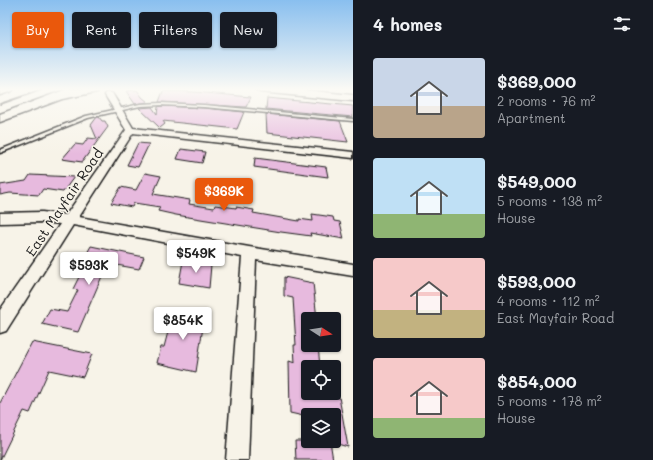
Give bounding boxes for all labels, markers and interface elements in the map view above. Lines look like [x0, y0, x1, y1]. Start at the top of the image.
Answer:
chip: Buy [12, 12, 64, 48]
chip: Rent [72, 12, 131, 48]
chip: Filters [139, 12, 212, 48]
chip: New [220, 12, 277, 48]
text: 4 homes [373, 13, 442, 35]
icon: filters [611, 13, 633, 35]
text: $369,000 [497, 70, 576, 92]
icon: home [405, 74, 453, 122]
text: 2 rooms · 76 m² [497, 92, 596, 109]
text: Apartment [497, 109, 566, 126]
street label: East Mayfair Road [21, 144, 107, 260]
text: $549,000 [497, 170, 576, 192]
icon: home [405, 174, 453, 222]
pin: $369K [196, 178, 252, 212]
text: $369K [204, 182, 244, 199]
text: 5 rooms · 138 m² [497, 192, 602, 209]
text: House [497, 209, 535, 226]
pin: $549K [168, 240, 224, 274]
text: $549K [176, 244, 216, 261]
pin: $593K [61, 252, 117, 286]
text: $593K [69, 256, 109, 273]
text: $593,000 [497, 270, 576, 292]
icon: home [405, 274, 453, 322]
text: 4 rooms · 112 m² [497, 292, 600, 309]
pin: $854K [155, 307, 211, 341]
text: East Mayfair Road [497, 309, 614, 326]
text: $854K [163, 311, 203, 328]
north arrow [301, 312, 341, 352]
map controls [301, 312, 341, 448]
button: locate [301, 360, 341, 400]
text: $854,000 [497, 370, 577, 392]
icon: home [405, 374, 453, 422]
text: 5 rooms · 178 m² [497, 392, 602, 409]
button: layers [301, 408, 341, 448]
text: House [497, 409, 535, 426]

